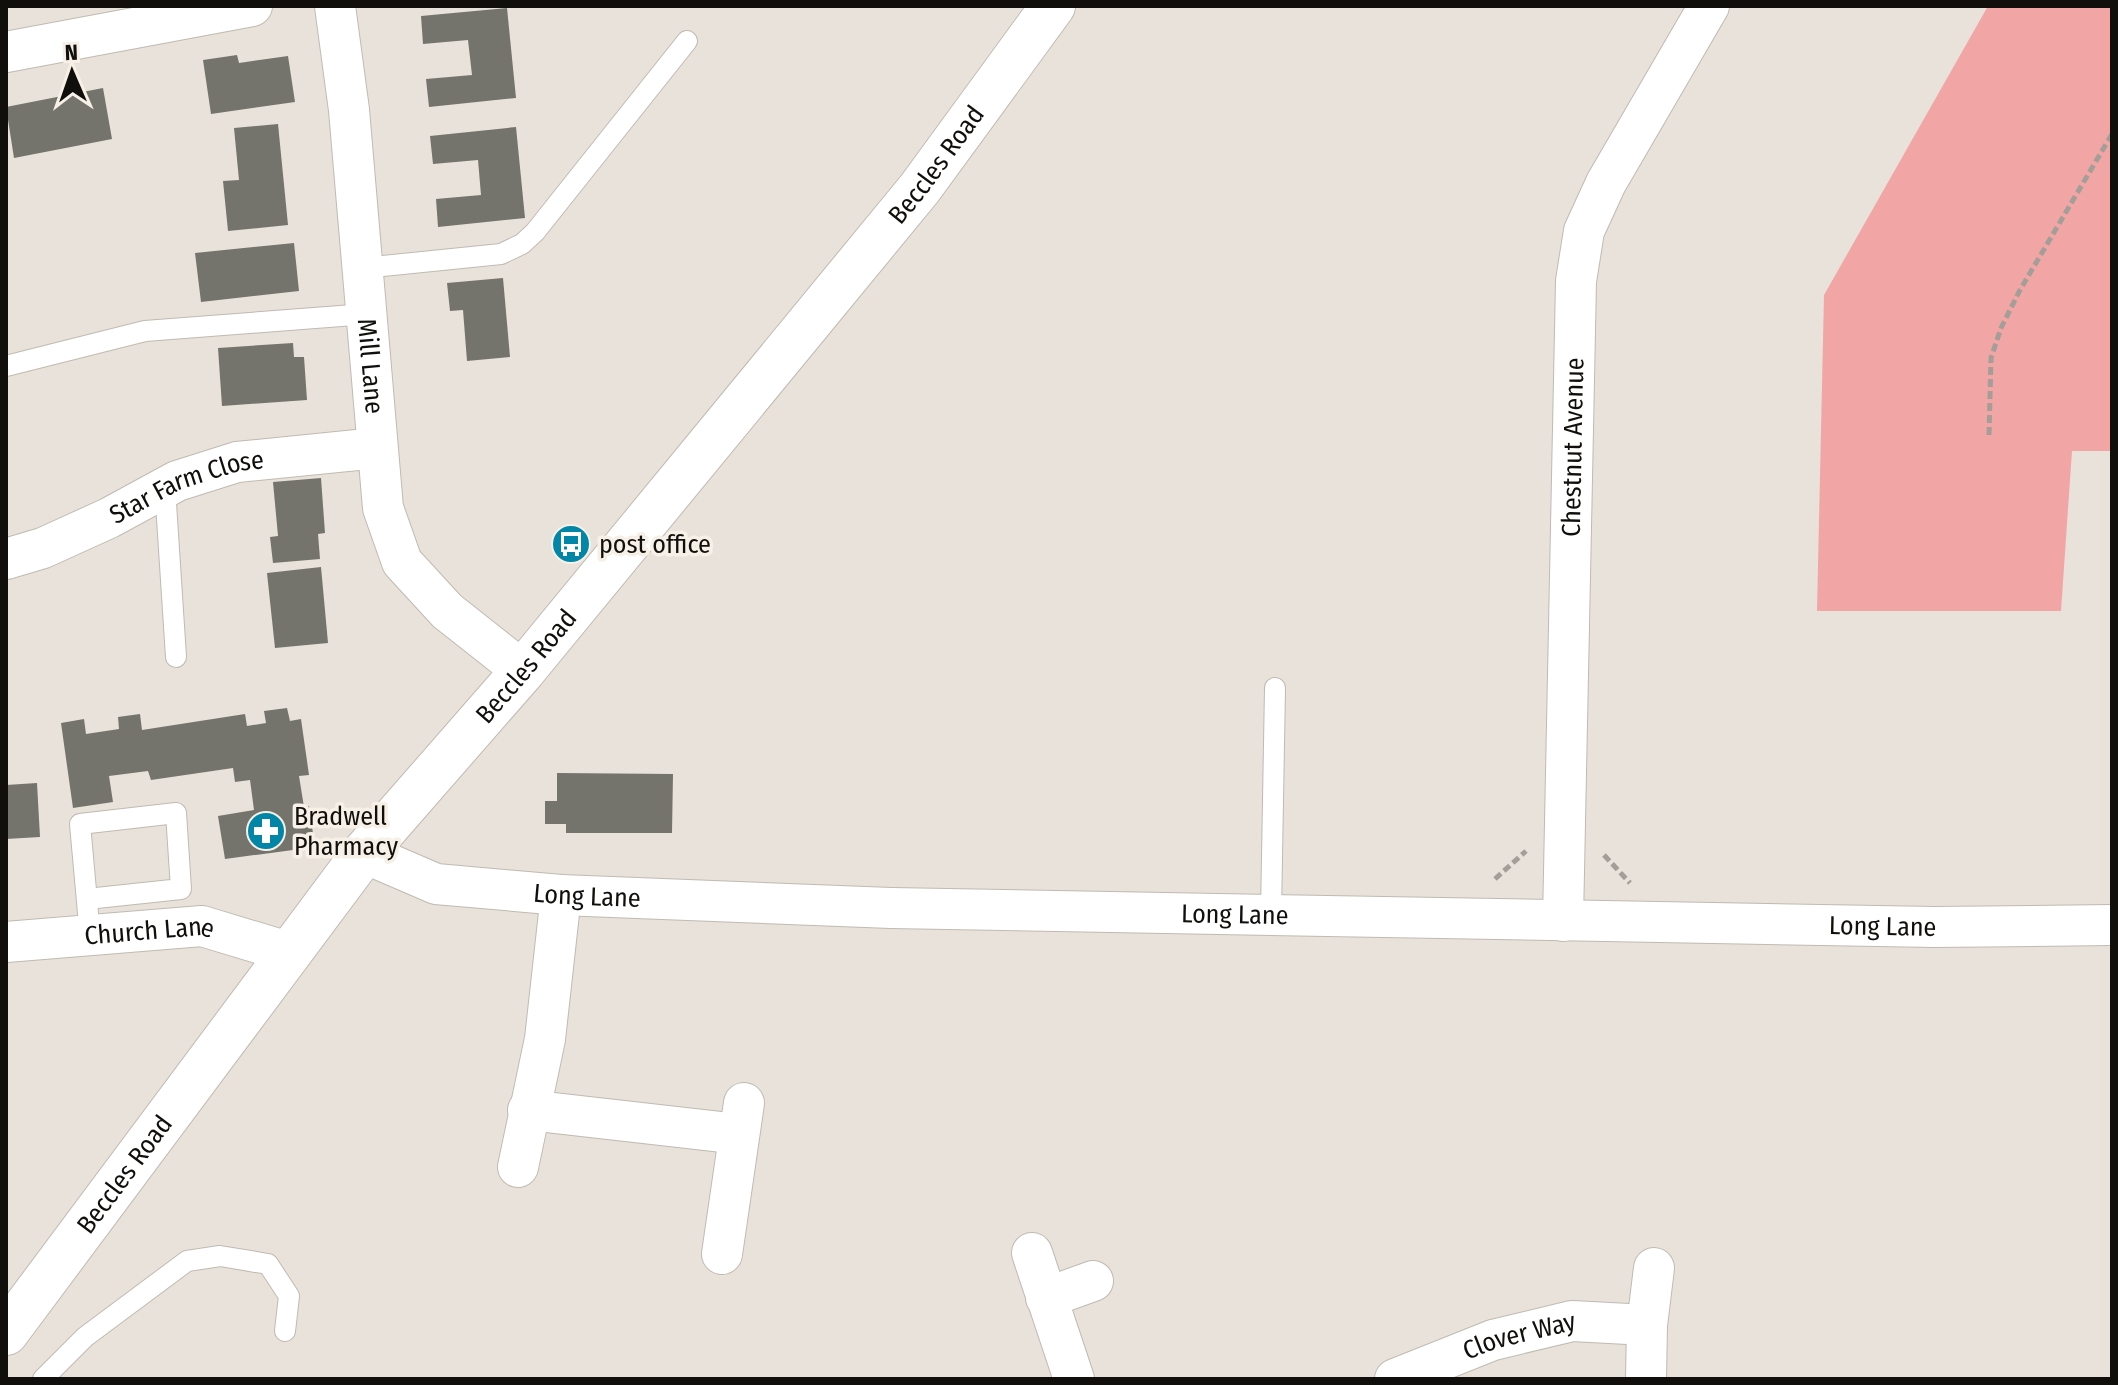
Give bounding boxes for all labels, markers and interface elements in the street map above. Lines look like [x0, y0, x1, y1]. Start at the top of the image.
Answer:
north arrow [32, 32, 112, 112]
text: N [64, 39, 78, 66]
street label: Beccles Road [882, 100, 990, 230]
street label: Mill Lane [351, 317, 390, 415]
street label: Chestnut Avenue [1555, 357, 1590, 537]
street label: Star Farm Close [104, 444, 265, 530]
bus stop icon: post office [550, 523, 592, 565]
place label: post office [599, 529, 711, 560]
street label: Beccles Road [469, 603, 583, 730]
place label: Bradwell Pharmacy [294, 801, 398, 862]
pharmacy icon: Bradwell Pharmacy [245, 810, 287, 852]
street label: Long Lane [532, 877, 641, 914]
street label: Long Lane [1181, 898, 1289, 931]
street label: Long Lane [1829, 910, 1937, 943]
street label: Church Lane [83, 911, 218, 951]
street label: Beccles Road [70, 1109, 179, 1240]
street label: Clover Way [1458, 1305, 1579, 1366]

